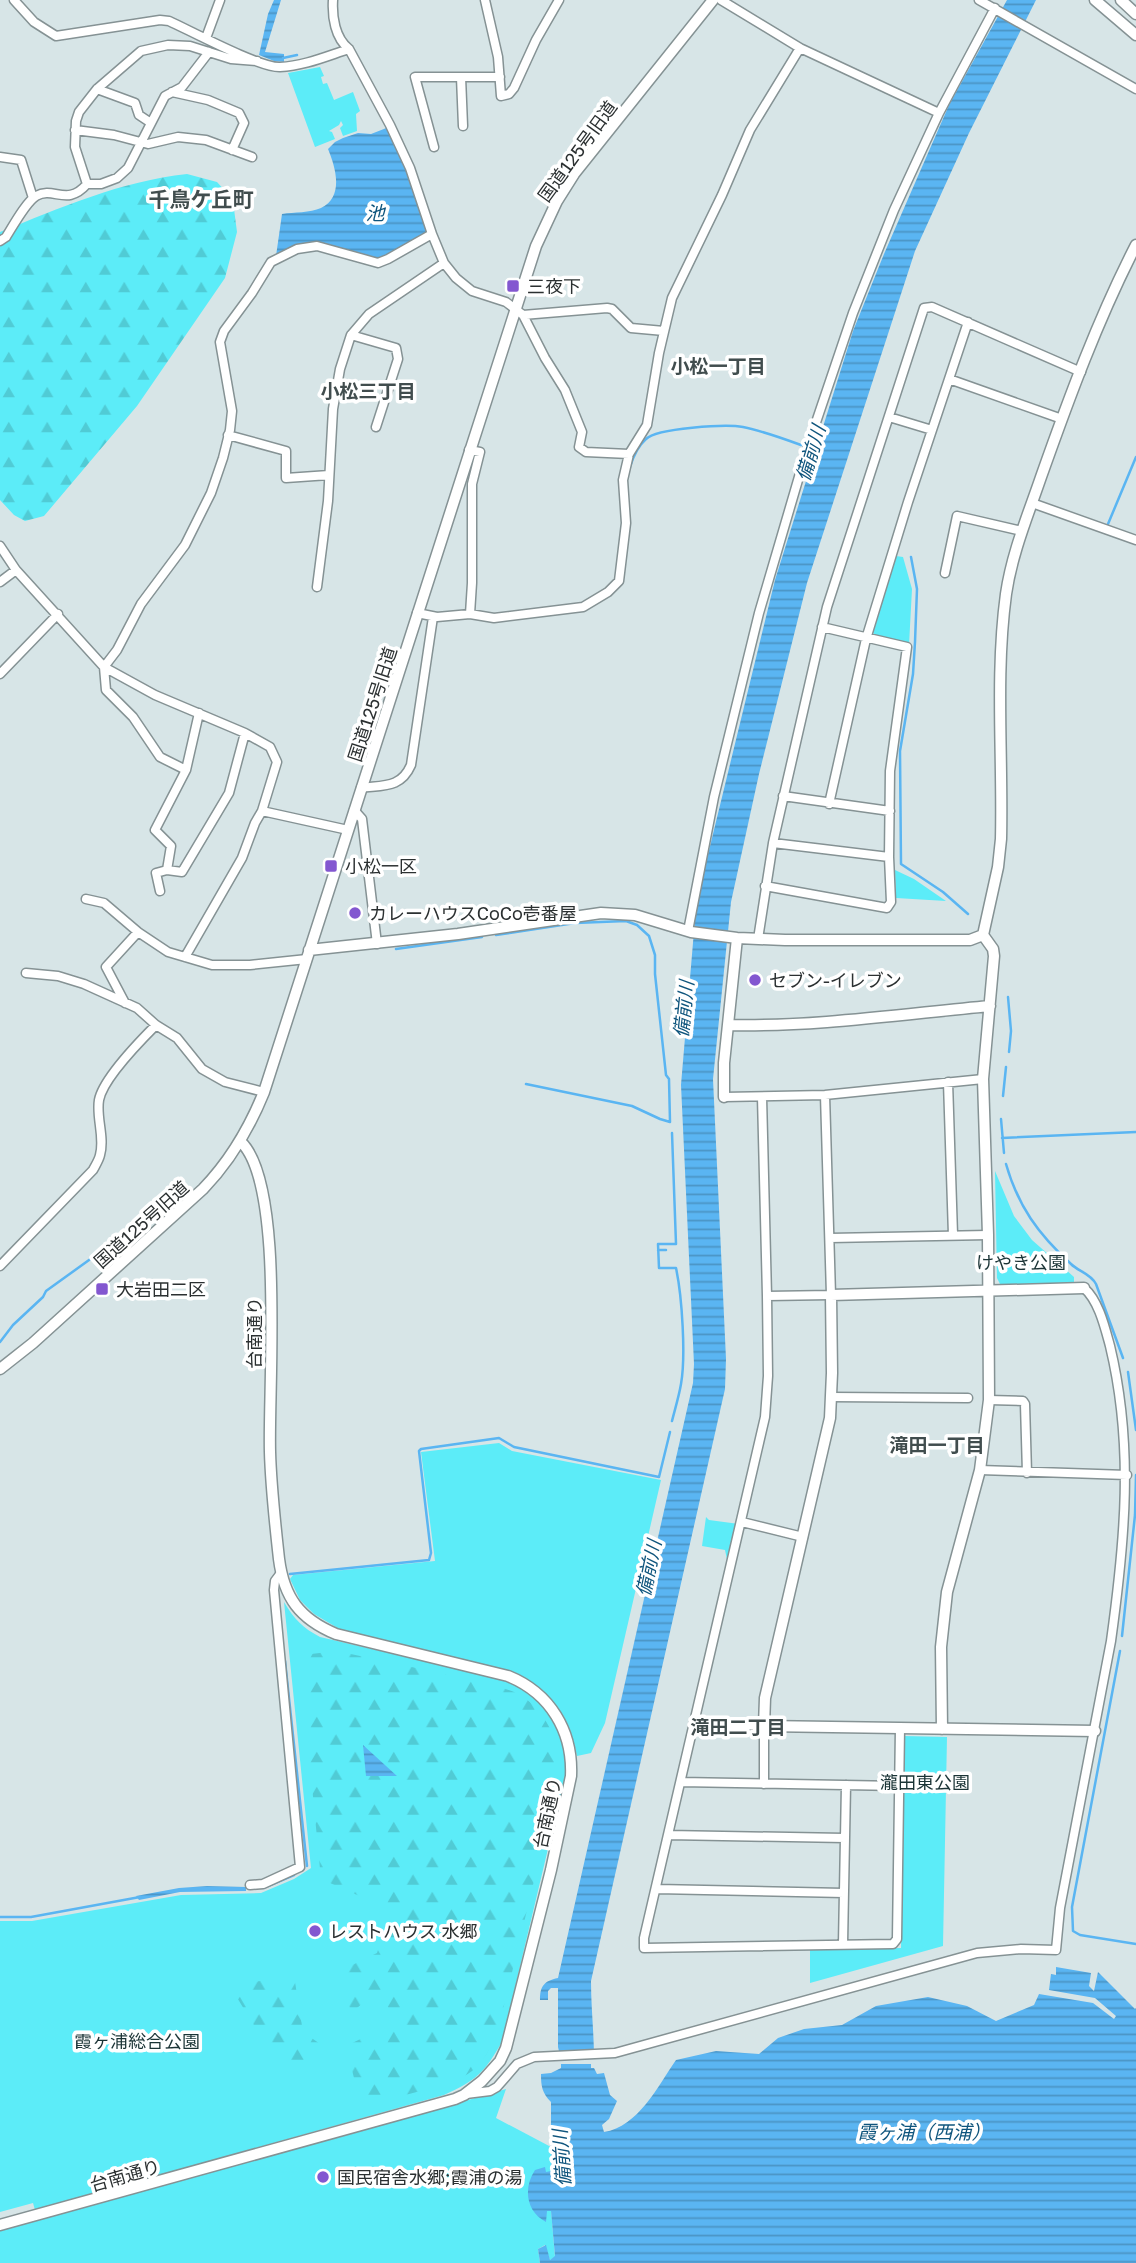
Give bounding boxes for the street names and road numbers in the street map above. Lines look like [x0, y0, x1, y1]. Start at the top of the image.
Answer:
street label: 国道125号旧道 [533, 96, 621, 206]
street label: 国道125号旧道 [343, 644, 401, 764]
street label: 国道125号旧道 [89, 1176, 193, 1272]
street label: 台南通り [243, 1297, 265, 1369]
street label: 台南通り [529, 1775, 565, 1851]
street label: 台南通り [87, 2155, 163, 2195]

